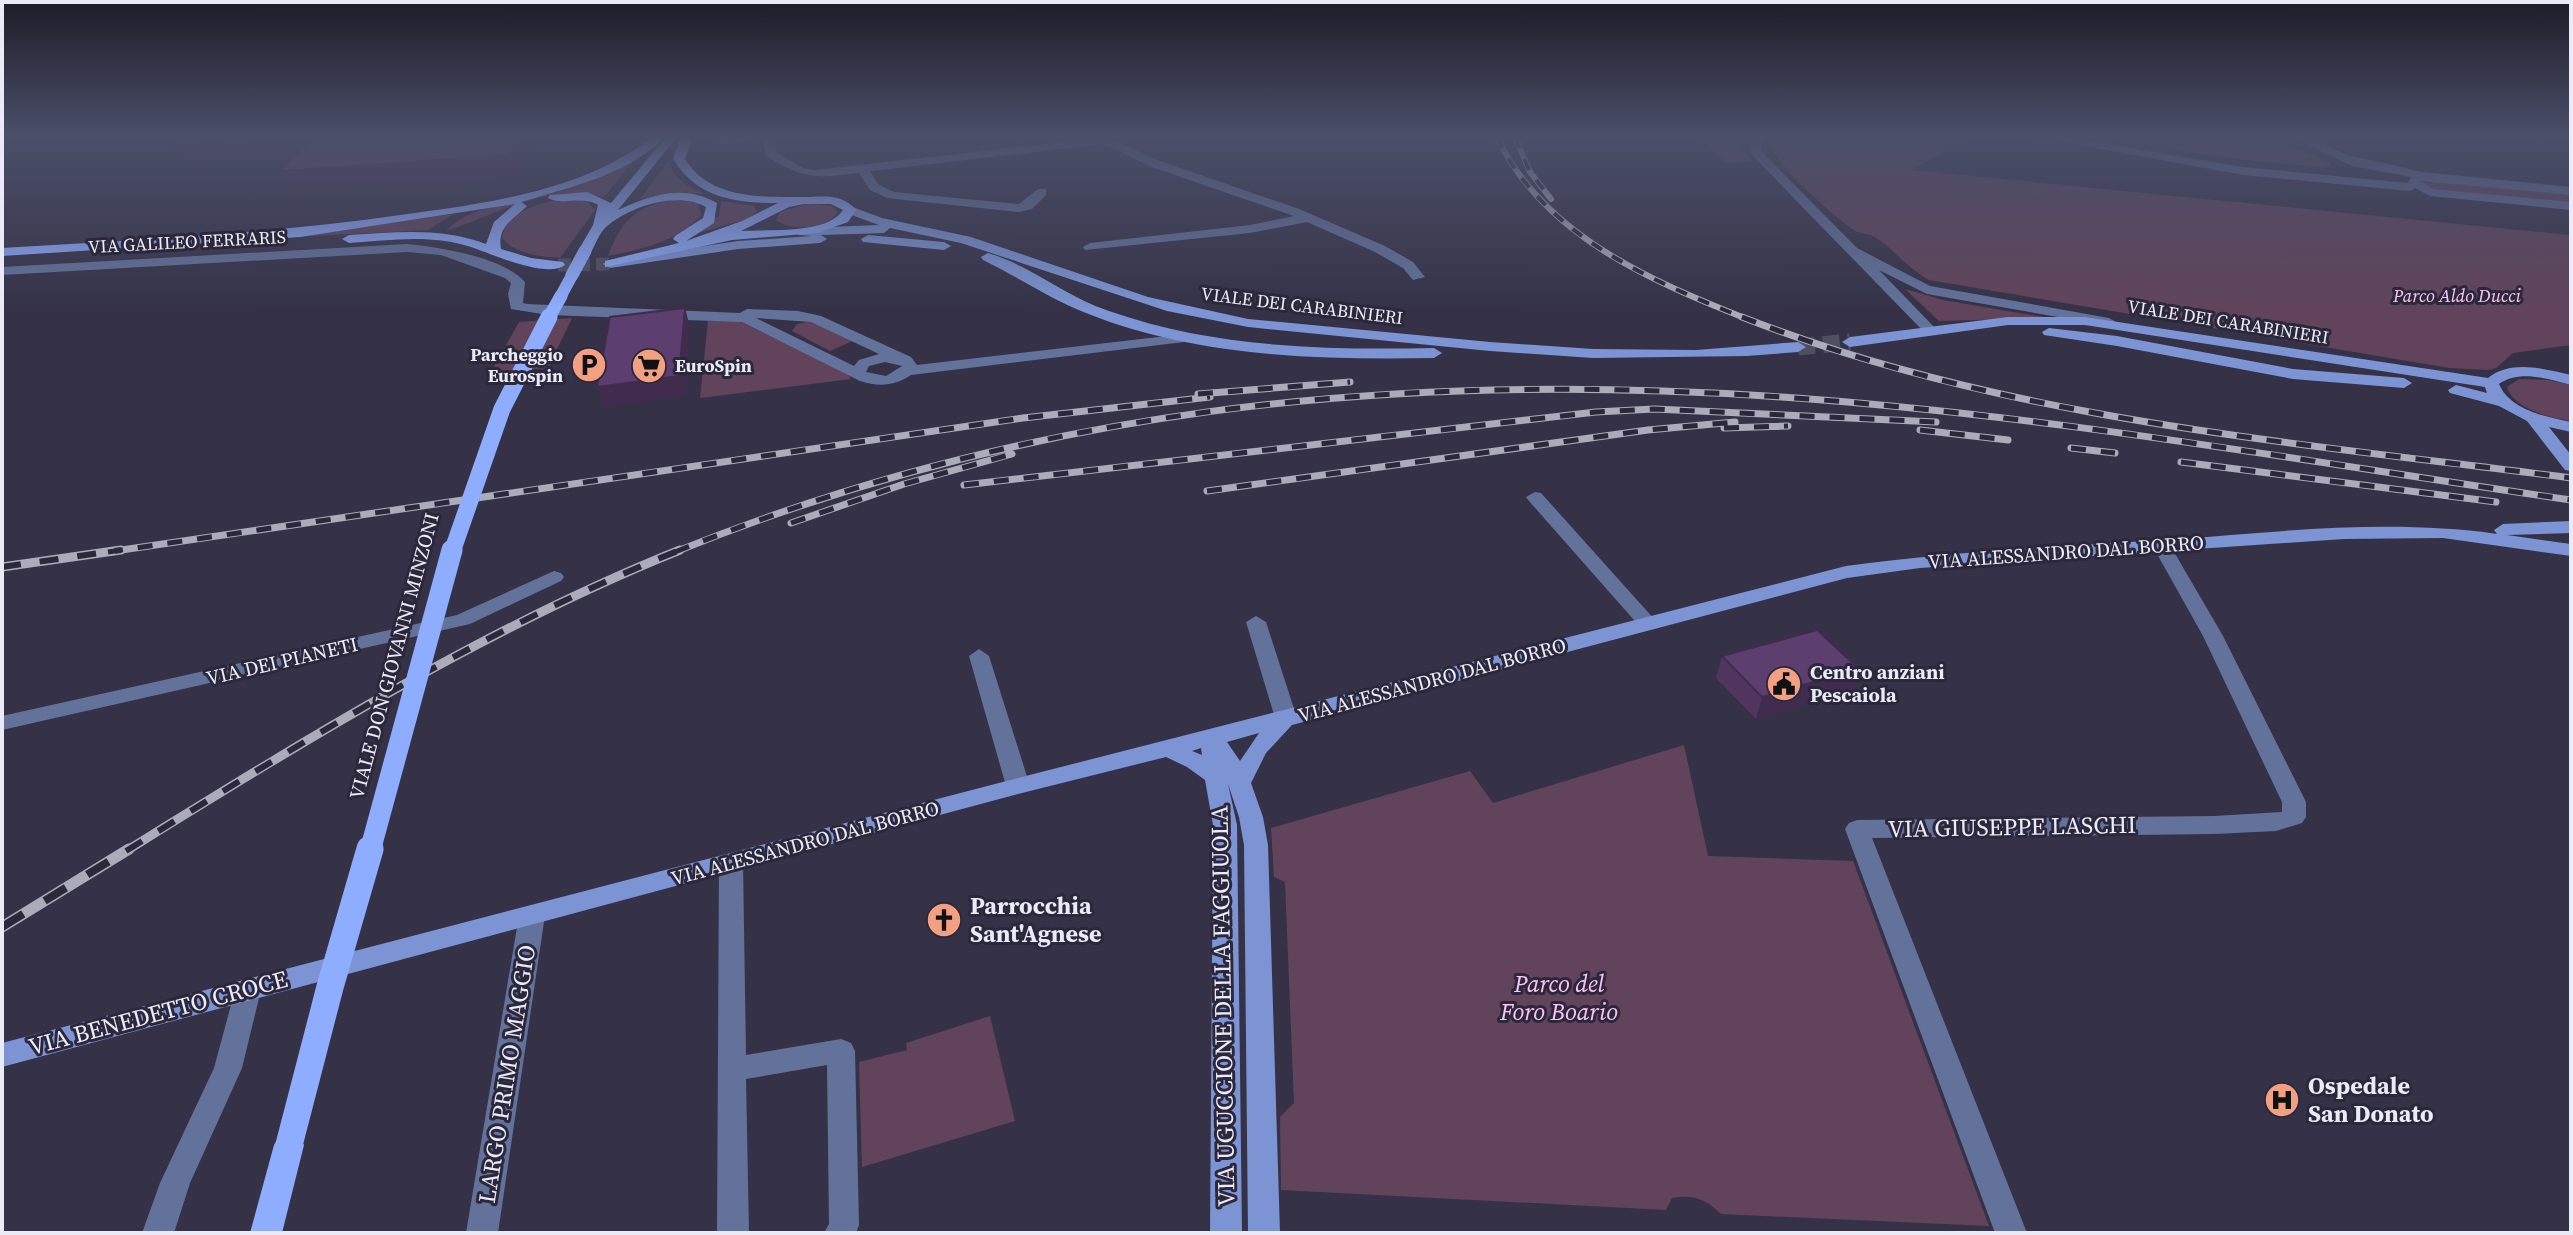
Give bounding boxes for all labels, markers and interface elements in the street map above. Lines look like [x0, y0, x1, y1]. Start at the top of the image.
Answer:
street label: VIA GALILEO FERRARIS [87, 224, 287, 259]
street label: VIALE DEI CARABINIERI [1200, 281, 1404, 330]
park label: Parco Aldo Ducci [2392, 283, 2522, 308]
street label: VIALE DEI CARABINIERI [2126, 293, 2330, 350]
place label: Parcheggio Eurospin [470, 342, 563, 388]
parking icon: Parcheggio Eurospin [570, 346, 608, 384]
supermarket icon: EuroSpin [630, 347, 668, 385]
place label: EuroSpin [675, 353, 752, 378]
street label: VIALE DON GIOVANNI MINZONI [342, 510, 446, 802]
street label: VIA ALESSANDRO DAL BORRO [1927, 528, 2205, 576]
street label: VIA DEI PIANETI [203, 630, 361, 692]
street label: VIA ALESSANDRO DAL BORRO [1295, 631, 1569, 729]
place label: Centro anziani Pescaiola [1810, 658, 1945, 709]
public building icon: Centro anziani Pescaiola [1765, 665, 1803, 703]
street label: VIA ALESSANDRO DAL BORRO [668, 794, 942, 892]
street label: VIA UGUCCIONE DELLA FAGGIUOLA [1203, 805, 1242, 1207]
street label: VIA GIUSEPPE LASCHI [1887, 808, 2137, 845]
place label: Parrocchia Sant'Agnese [970, 889, 1101, 950]
church icon: Parrocchia Sant'Agnese [925, 901, 963, 939]
street label: LARGO PRIMO MAGGIO [470, 942, 543, 1205]
street label: VIA BENEDETTO CROCE [25, 962, 291, 1063]
park label: Parco del Foro Boario [1499, 967, 1618, 1028]
place label: Ospedale San Donato [2308, 1069, 2434, 1130]
hospital icon: Ospedale San Donato [2263, 1081, 2301, 1119]

